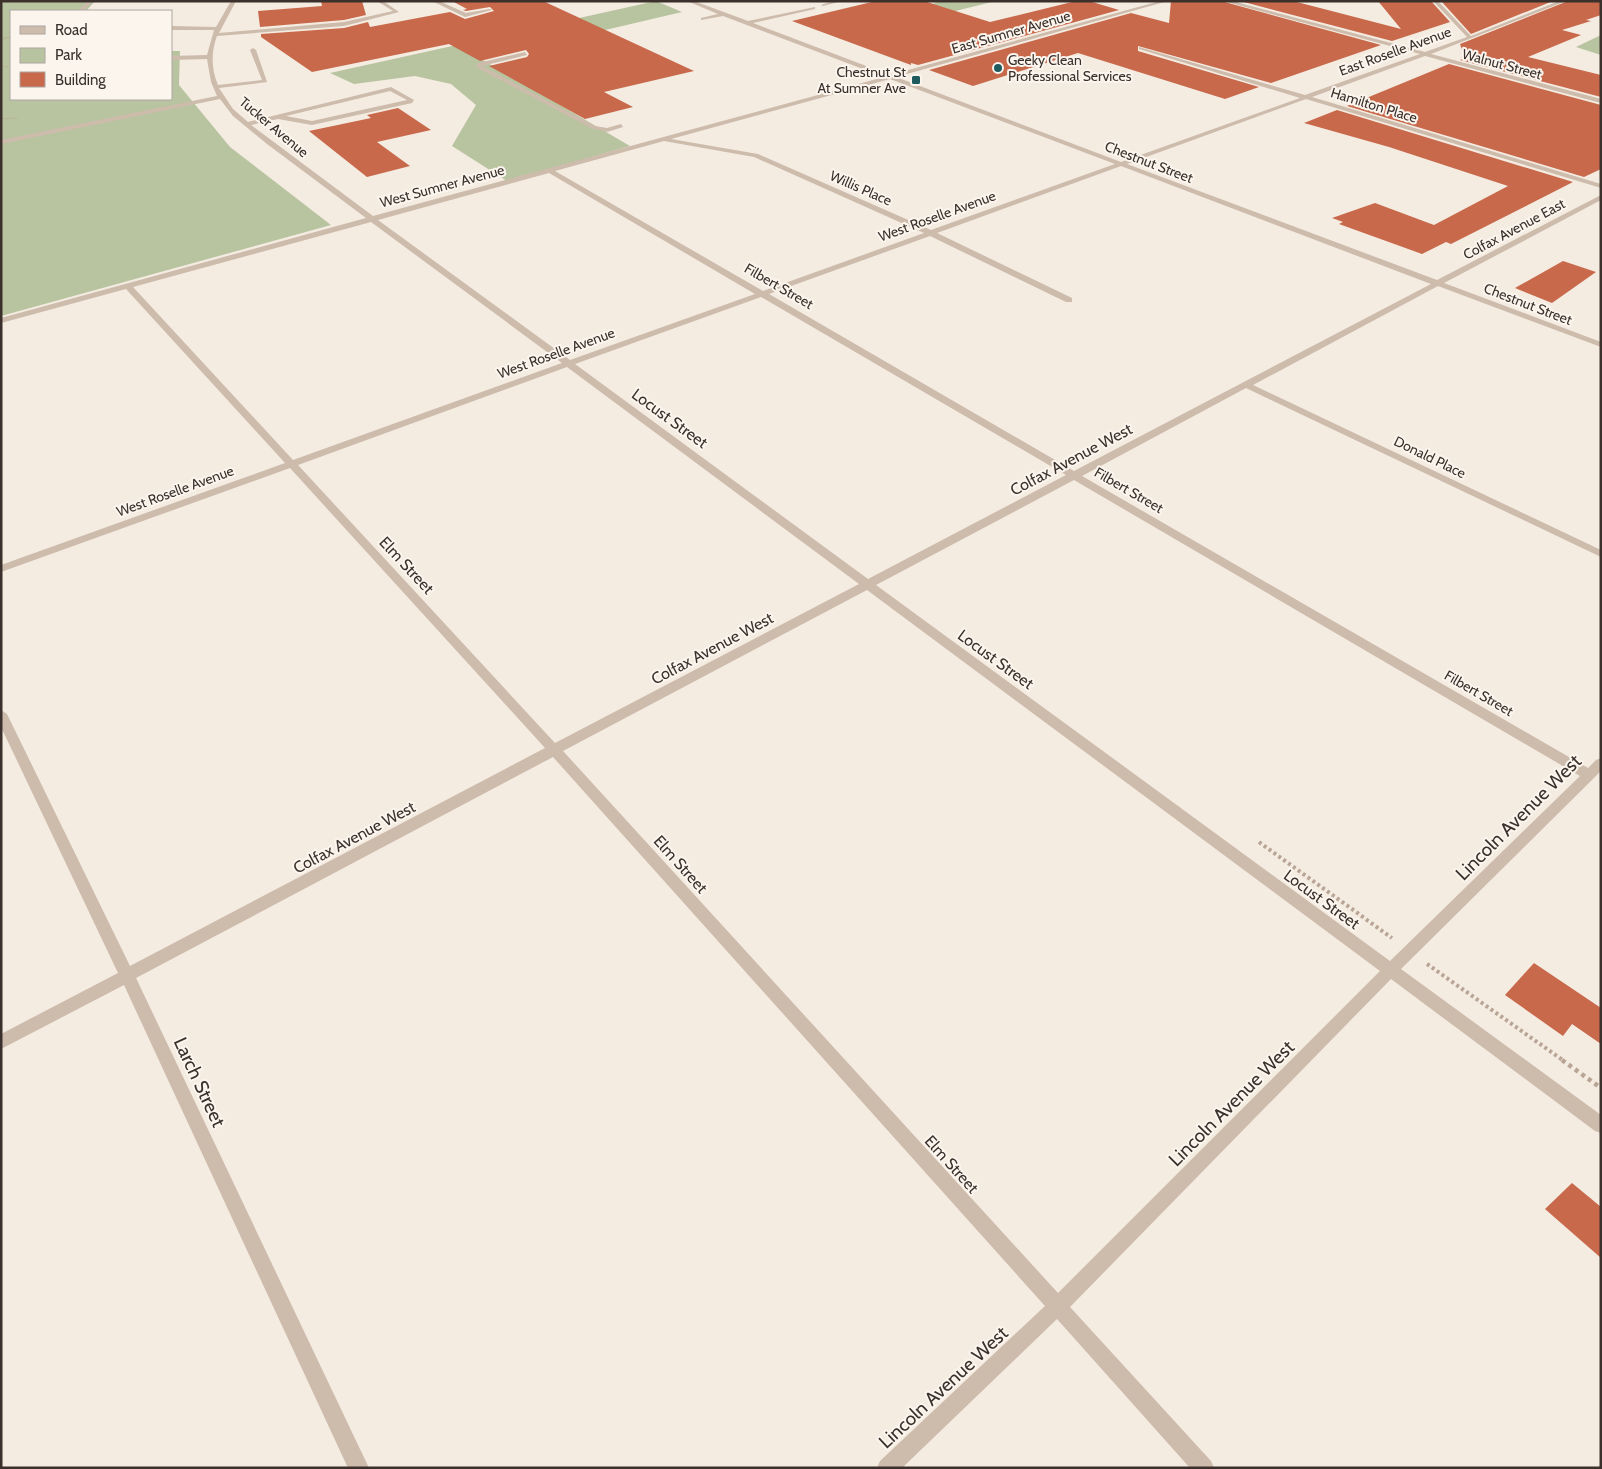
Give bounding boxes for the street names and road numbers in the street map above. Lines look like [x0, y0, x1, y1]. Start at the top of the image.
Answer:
street label: East Sumner Avenue [949, 6, 1073, 58]
street label: East Roselle Avenue [1336, 22, 1454, 80]
street label: Walnut Street [1460, 45, 1544, 83]
street label: Hamilton Place [1328, 83, 1420, 127]
street label: Tucker Avenue [236, 93, 312, 161]
street label: Chestnut Street [1102, 137, 1196, 187]
street label: West Sumner Avenue [378, 161, 506, 211]
street label: Willis Place [827, 166, 895, 210]
street label: West Roselle Avenue [876, 186, 998, 246]
street label: Colfax Avenue East [1460, 194, 1568, 263]
street label: Filbert Street [741, 259, 817, 313]
street label: Chestnut Street [1481, 279, 1575, 329]
street label: West Roselle Avenue [495, 323, 617, 383]
street label: Locust Street [628, 385, 712, 453]
street label: Colfax Avenue West [1007, 419, 1136, 500]
street label: Donald Place [1391, 432, 1469, 482]
street label: West Roselle Avenue [114, 461, 236, 521]
street label: Filbert Street [1091, 463, 1167, 517]
street label: Elm Street [375, 533, 438, 598]
street label: Colfax Avenue West [648, 608, 777, 689]
street label: Locust Street [954, 626, 1038, 694]
street label: Filbert Street [1441, 666, 1517, 720]
street label: Lincoln Avenue West [1451, 749, 1586, 885]
street label: Colfax Avenue West [290, 797, 419, 878]
street label: Elm Street [650, 831, 712, 898]
street label: Locust Street [1280, 866, 1364, 934]
street label: Larch Street [169, 1034, 231, 1131]
street label: Lincoln Avenue West [1164, 1035, 1299, 1171]
street label: Elm Street [921, 1131, 983, 1198]
street label: Lincoln Avenue West [874, 1321, 1013, 1453]

